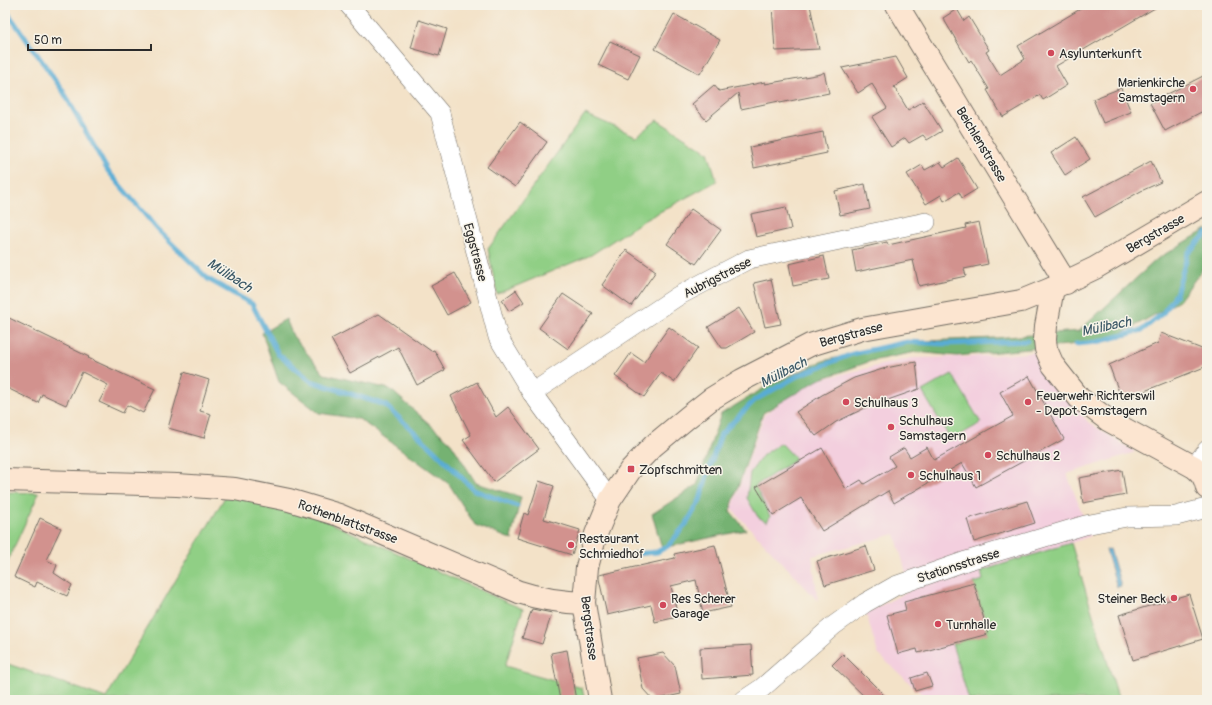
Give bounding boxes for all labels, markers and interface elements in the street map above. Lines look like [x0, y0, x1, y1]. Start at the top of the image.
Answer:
scale bar [28, 26, 151, 52]
text: 50 m [34, 33, 62, 48]
place label: Asylunterkunft [1059, 46, 1143, 62]
marker: Asylunterkunft [1046, 48, 1056, 58]
place label: Marienkirche Samstagern [1118, 75, 1186, 106]
marker: Marienkirche Samstagern [1188, 84, 1198, 94]
street label: Beichlenstrasse [952, 104, 1010, 186]
street label: Bergstrasse [1123, 210, 1188, 257]
street label: Eggstrasse [460, 221, 491, 284]
street label: Aubrigstrasse [681, 254, 755, 302]
water label: Mülibach [204, 255, 257, 297]
water label: Mülibach [1080, 313, 1134, 340]
street label: Bergstrasse [818, 319, 885, 351]
water label: Mülibach [757, 353, 811, 391]
place label: Feuerwehr Richterswil - Depot Samstagern [1036, 388, 1155, 419]
place label: Schulhaus 3 [854, 395, 918, 411]
marker: Schulhaus 3 [841, 397, 851, 407]
marker: Feuerwehr Richterswil - Depot Samstagern [1023, 397, 1033, 407]
place label: Schulhaus Samstagern [899, 413, 966, 444]
marker: Schulhaus Samstagern [886, 422, 896, 432]
place label: Schulhaus 2 [996, 448, 1060, 464]
marker: Schulhaus 2 [983, 450, 993, 460]
place label: Zopfschmitten [639, 462, 722, 478]
marker: Zopfschmitten [626, 464, 636, 474]
place label: Schulhaus 1 [919, 468, 981, 484]
marker: Schulhaus 1 [906, 470, 916, 480]
street label: Rothenblattstrasse [296, 497, 400, 548]
place label: Restaurant Schmiedhof [579, 531, 645, 562]
marker: Restaurant Schmiedhof [566, 540, 576, 550]
street label: Stationsstrasse [915, 545, 1002, 587]
place label: Res Scherer Garage [671, 591, 736, 622]
place label: Steiner Beck [1098, 591, 1167, 607]
marker: Steiner Beck [1169, 593, 1179, 603]
street label: Bergstrasse [577, 595, 601, 662]
marker: Res Scherer Garage [658, 600, 668, 610]
place label: Turnhalle [946, 617, 997, 633]
marker: Turnhalle [933, 619, 943, 629]

